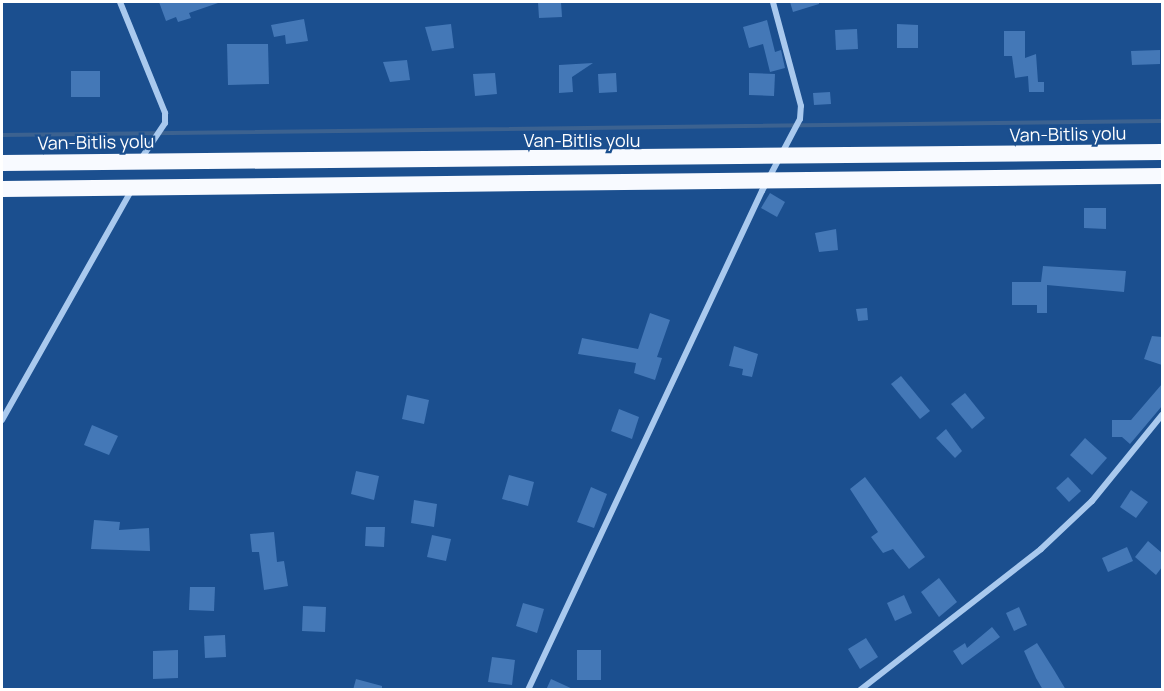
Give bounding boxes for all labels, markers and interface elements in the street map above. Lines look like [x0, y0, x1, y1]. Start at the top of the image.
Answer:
street label: Van-Bitlis yolu [1009, 122, 1127, 146]
street label: Van-Bitlis yolu [524, 129, 640, 151]
street label: Van-Bitlis yolu [37, 130, 155, 154]

